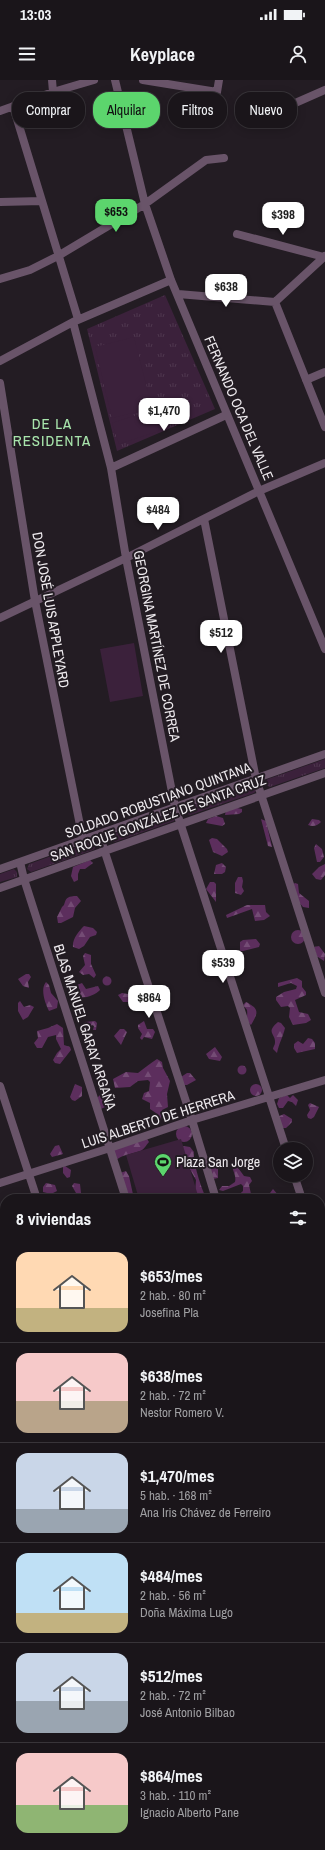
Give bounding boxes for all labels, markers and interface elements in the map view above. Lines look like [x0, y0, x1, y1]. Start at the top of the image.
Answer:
text: 13:03 [20, 4, 51, 25]
text: Keyplace [130, 42, 195, 67]
icon: menu [16, 43, 38, 65]
icon: person [287, 43, 309, 65]
chip: Comprar [12, 92, 85, 128]
chip: Alquilar [93, 92, 160, 128]
chip: Filtros [168, 92, 227, 128]
chip: Nuevo [235, 92, 297, 128]
pin: $653 [92, 199, 140, 233]
pin: $398 [259, 202, 307, 236]
text: $653 [104, 203, 128, 220]
text: $398 [271, 206, 295, 223]
pin: $638 [202, 274, 250, 308]
text: $638 [214, 278, 238, 295]
street label: FERNANDO OCA DEL VALLE [200, 333, 278, 483]
pin: $1,470 [131, 398, 197, 432]
text: $1,470 [148, 402, 180, 419]
district label: DE LA RESIDENTA [13, 413, 91, 451]
pin: $484 [134, 497, 182, 531]
text: $484 [146, 501, 170, 518]
street label: DON JOSÉ LUIS APPLEYARD [28, 531, 74, 689]
street label: GEORGINA MARTÍNEZ DE CORREA [130, 549, 184, 743]
pin: $512 [197, 620, 245, 654]
text: $512 [209, 624, 233, 641]
street label: SOLDADO ROBUSTIANO QUINTANA [62, 758, 254, 842]
street label: SAN ROQUE GONZÁLEZ DE SANTA CRUZ [48, 771, 268, 865]
street label: BLAS MANUEL GARAY ARGAÑA [50, 942, 120, 1113]
pin: $539 [199, 950, 247, 984]
text: $539 [211, 954, 235, 971]
pin: $864 [125, 985, 173, 1019]
text: $864 [137, 989, 161, 1006]
street label: LUIS ALBERTO DE HERRERA [79, 1086, 237, 1152]
map controls [273, 1142, 313, 1182]
button: layers [273, 1142, 313, 1182]
sports icon: Plaza San Jorge [153, 1152, 173, 1177]
place label: Plaza San Jorge [176, 1153, 260, 1171]
text: 8 viviendas [16, 1207, 91, 1230]
icon: filters [287, 1207, 309, 1229]
text: $653/mes [140, 1264, 203, 1287]
icon: home [48, 1268, 96, 1316]
text: 2 hab. · 80 m² [140, 1287, 206, 1304]
text: Josefina Pla [140, 1304, 199, 1321]
text: $638/mes [140, 1364, 203, 1387]
icon: home [48, 1369, 96, 1417]
text: 2 hab. · 72 m² [140, 1387, 206, 1404]
text: Nestor Romero V. [140, 1404, 224, 1421]
text: $1,470/mes [140, 1464, 214, 1487]
icon: home [48, 1469, 96, 1517]
text: 5 hab. · 168 m² [140, 1487, 212, 1504]
text: Ana Iris Chávez de Ferreiro [140, 1504, 271, 1521]
text: $484/mes [140, 1564, 203, 1587]
icon: home [48, 1569, 96, 1617]
text: 2 hab. · 56 m² [140, 1587, 206, 1604]
text: Doña Máxima Lugo [140, 1604, 233, 1621]
text: $512/mes [140, 1664, 203, 1687]
icon: home [48, 1669, 96, 1717]
text: 2 hab. · 72 m² [140, 1687, 206, 1704]
text: José Antonio Bilbao [140, 1704, 235, 1721]
text: $864/mes [140, 1764, 203, 1787]
icon: home [48, 1769, 96, 1817]
text: 3 hab. · 110 m² [140, 1787, 211, 1804]
text: Ignacio Alberto Pane [140, 1804, 239, 1821]

